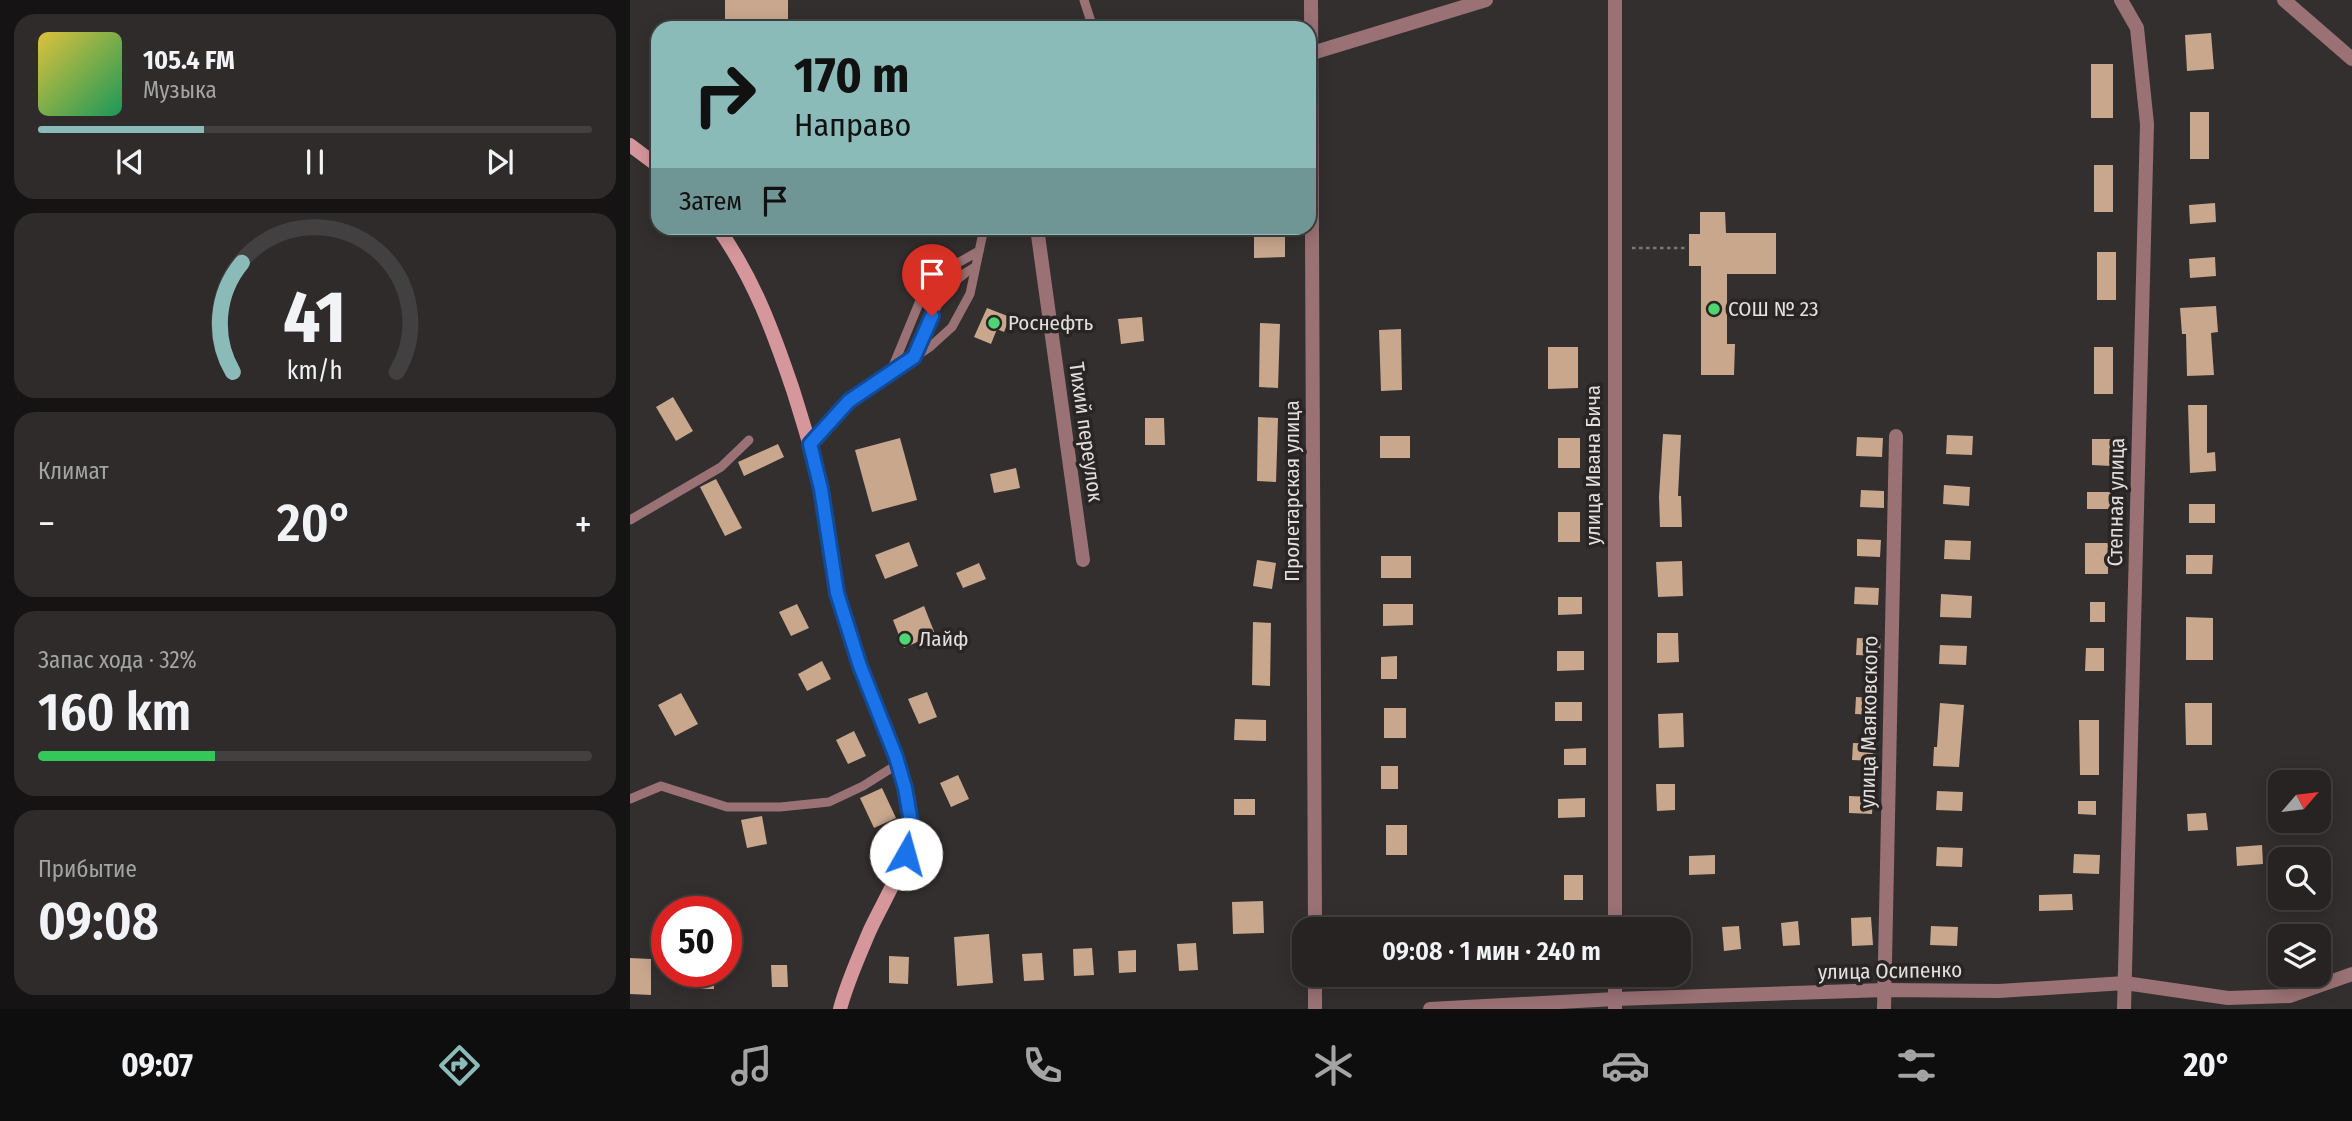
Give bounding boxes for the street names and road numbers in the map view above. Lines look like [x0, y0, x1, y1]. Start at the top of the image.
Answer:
street label: Тихий переулок [1063, 360, 1109, 504]
street label: улица Ивана Бича [1580, 385, 1606, 545]
street label: Пролетарская улица [1279, 400, 1305, 582]
street label: Степная улица [2102, 438, 2130, 566]
street label: улица Маяковского [1854, 635, 1884, 809]
street label: улица Осипенко [1818, 957, 1962, 985]

